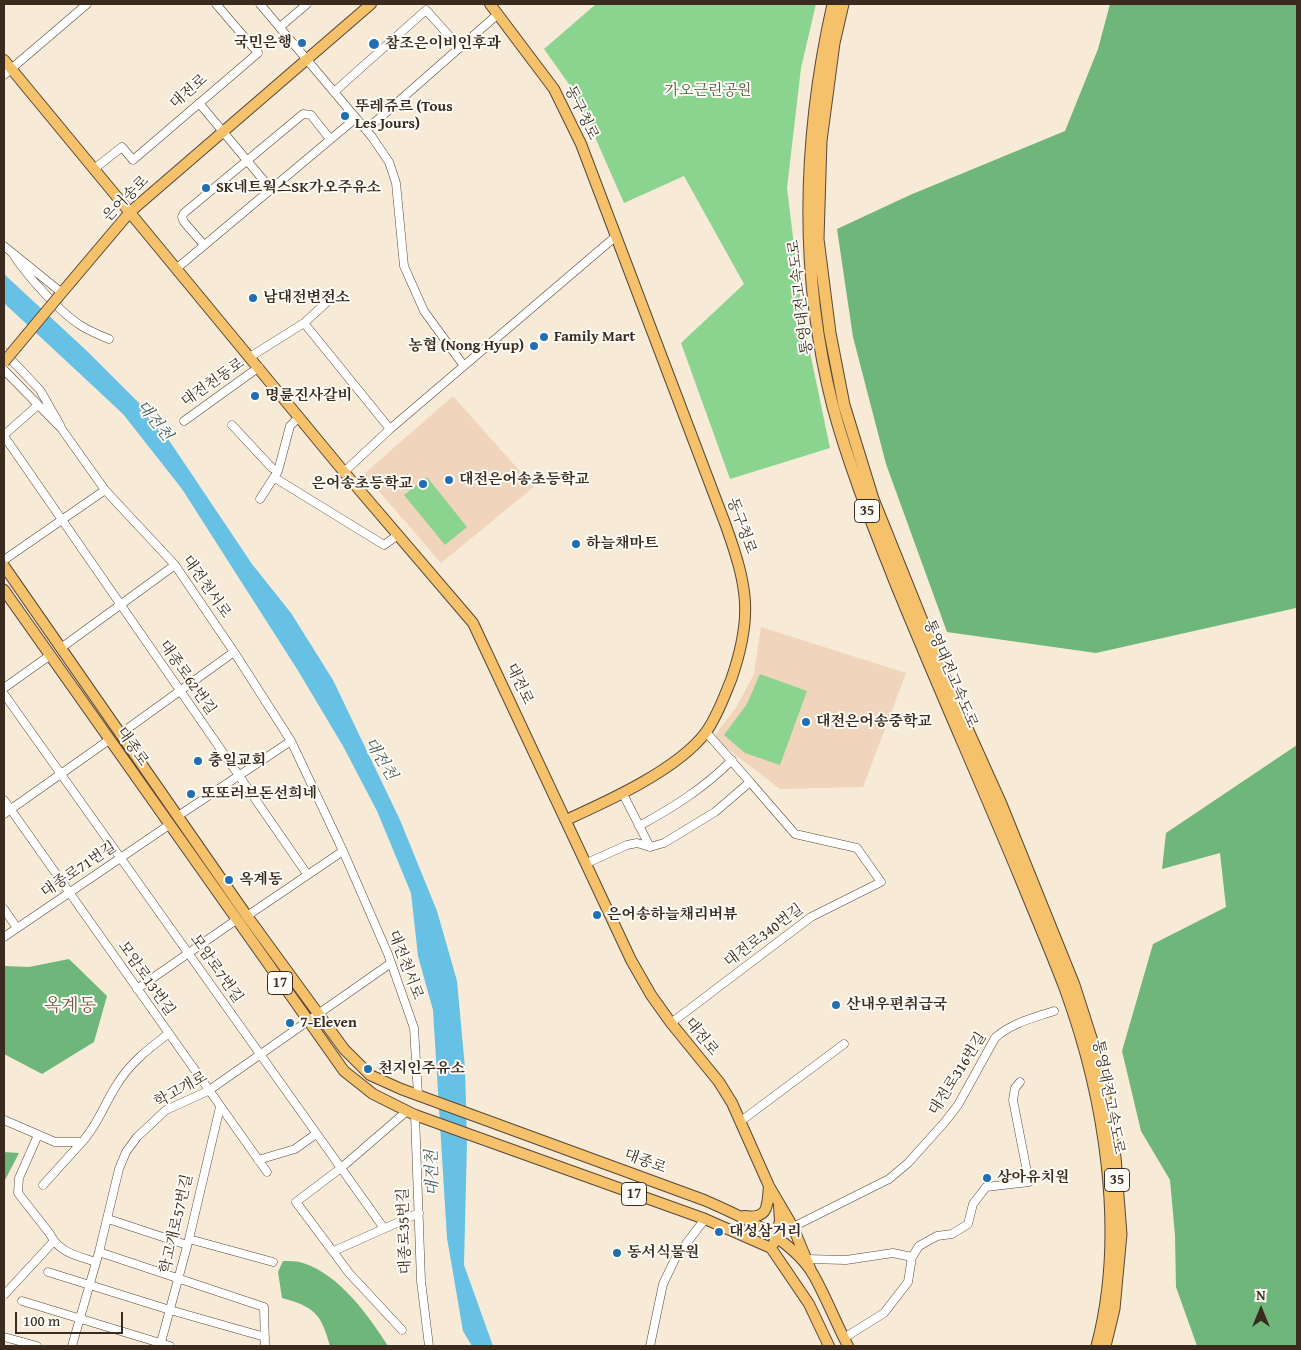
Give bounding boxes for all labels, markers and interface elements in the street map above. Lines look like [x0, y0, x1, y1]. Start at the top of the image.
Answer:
place label: 국민은행 [234, 34, 292, 52]
place label: 참조은이비인후과 [385, 35, 501, 53]
marker: 국민은행 [296, 37, 308, 49]
marker: 참조은이비인후과 [367, 37, 381, 51]
street label: 대전로 [167, 71, 211, 113]
park label: 가오근린공원 [665, 82, 751, 100]
street label: 동구청로 [560, 83, 602, 143]
place label: 뚜레쥬르 (Tous Les Jours) [355, 98, 453, 133]
marker: 뚜레쥬르 (Tous Les Jours) [339, 110, 351, 122]
street label: 은어송로 [99, 172, 153, 226]
place label: SK네트웍스SK가오주유소 [216, 179, 381, 197]
marker: SK네트웍스SK가오주유소 [200, 182, 212, 194]
street label: 통영대전고속도로 [785, 238, 817, 356]
place label: 남대전변전소 [263, 289, 350, 307]
marker: 남대전변전소 [247, 292, 259, 304]
place label: Family Mart [554, 328, 635, 346]
marker: Family Mart [538, 331, 550, 343]
place label: 농협 (Nong Hyup) [408, 337, 524, 355]
marker: 농협 (Nong Hyup) [528, 340, 540, 352]
street label: 대전천동로 [178, 355, 248, 411]
place label: 명륜진사갈비 [265, 387, 352, 405]
marker: 명륜진사갈비 [249, 390, 261, 402]
water label: 대전천 [132, 397, 176, 445]
place label: 대전은어송초등학교 [459, 471, 589, 489]
marker: 대전은어송초등학교 [443, 474, 455, 486]
place label: 은어송초등학교 [312, 475, 413, 493]
marker: 은어송초등학교 [417, 478, 429, 490]
street label: 동구청로 [723, 496, 759, 556]
road number: 35 [854, 500, 880, 522]
place label: 하늘채마트 [586, 535, 658, 553]
marker: 하늘채마트 [570, 538, 582, 550]
street label: 대전천서로 [178, 552, 234, 622]
street label: 통영대전고속도로 [919, 617, 981, 731]
street label: 대종로62번길 [155, 637, 219, 719]
street label: 대전로 [502, 660, 536, 708]
place label: 대전은어송중학교 [816, 713, 932, 731]
marker: 대전은어송중학교 [800, 716, 812, 728]
street label: 대종로 [112, 724, 152, 770]
water label: 대전천 [360, 734, 400, 784]
place label: 충일교회 [208, 752, 266, 770]
marker: 충일교회 [192, 755, 204, 767]
place label: 또또러브돈선희네 [201, 785, 317, 803]
marker: 또또러브돈선희네 [185, 788, 197, 800]
street label: 대종로71번길 [38, 838, 120, 902]
place label: 옥계동 [239, 871, 282, 889]
marker: 옥계동 [223, 874, 235, 886]
street label: 대전로340번길 [721, 900, 807, 972]
place label: 은어송하늘채리버뷰 [607, 906, 737, 924]
marker: 은어송하늘채리버뷰 [591, 909, 603, 921]
street label: 대전천서로 [384, 928, 426, 1002]
street label: 모암로7번길 [186, 931, 246, 1007]
street label: 모암로13번길 [114, 938, 178, 1020]
road number: 17 [268, 971, 292, 994]
district label: 옥계동 [44, 995, 96, 1017]
place label: 산내우편취급국 [846, 996, 947, 1014]
marker: 산내우편취급국 [830, 999, 842, 1011]
place label: 7-Eleven [300, 1014, 357, 1032]
street label: 대전로 [680, 1014, 722, 1060]
marker: 7-Eleven [284, 1017, 296, 1029]
street label: 대전로316번길 [925, 1029, 991, 1119]
street label: 통영대전고속도로 [1088, 1038, 1128, 1156]
place label: 천지인주유소 [378, 1060, 465, 1078]
marker: 천지인주유소 [362, 1063, 374, 1075]
street label: 학고개로 [151, 1068, 211, 1112]
street label: 대종로 [621, 1146, 669, 1178]
water label: 대전천 [423, 1150, 443, 1196]
road number: 35 [1104, 1168, 1130, 1192]
place label: 상아유치원 [997, 1169, 1069, 1187]
marker: 상아유치원 [981, 1172, 993, 1184]
street label: 학고개로57번길 [157, 1173, 197, 1275]
road number: 17 [622, 1182, 646, 1206]
street label: 대종로35번길 [394, 1187, 416, 1275]
place label: 대성삼거리 [729, 1223, 801, 1241]
marker: 대성삼거리 [713, 1226, 725, 1238]
place label: 동서식물원 [627, 1244, 699, 1262]
marker: 동서식물원 [611, 1247, 623, 1259]
north arrow [1236, 1285, 1286, 1335]
text: N [1256, 1285, 1266, 1305]
scale bar [18, 1302, 125, 1334]
text: 100 m [23, 1310, 60, 1331]

